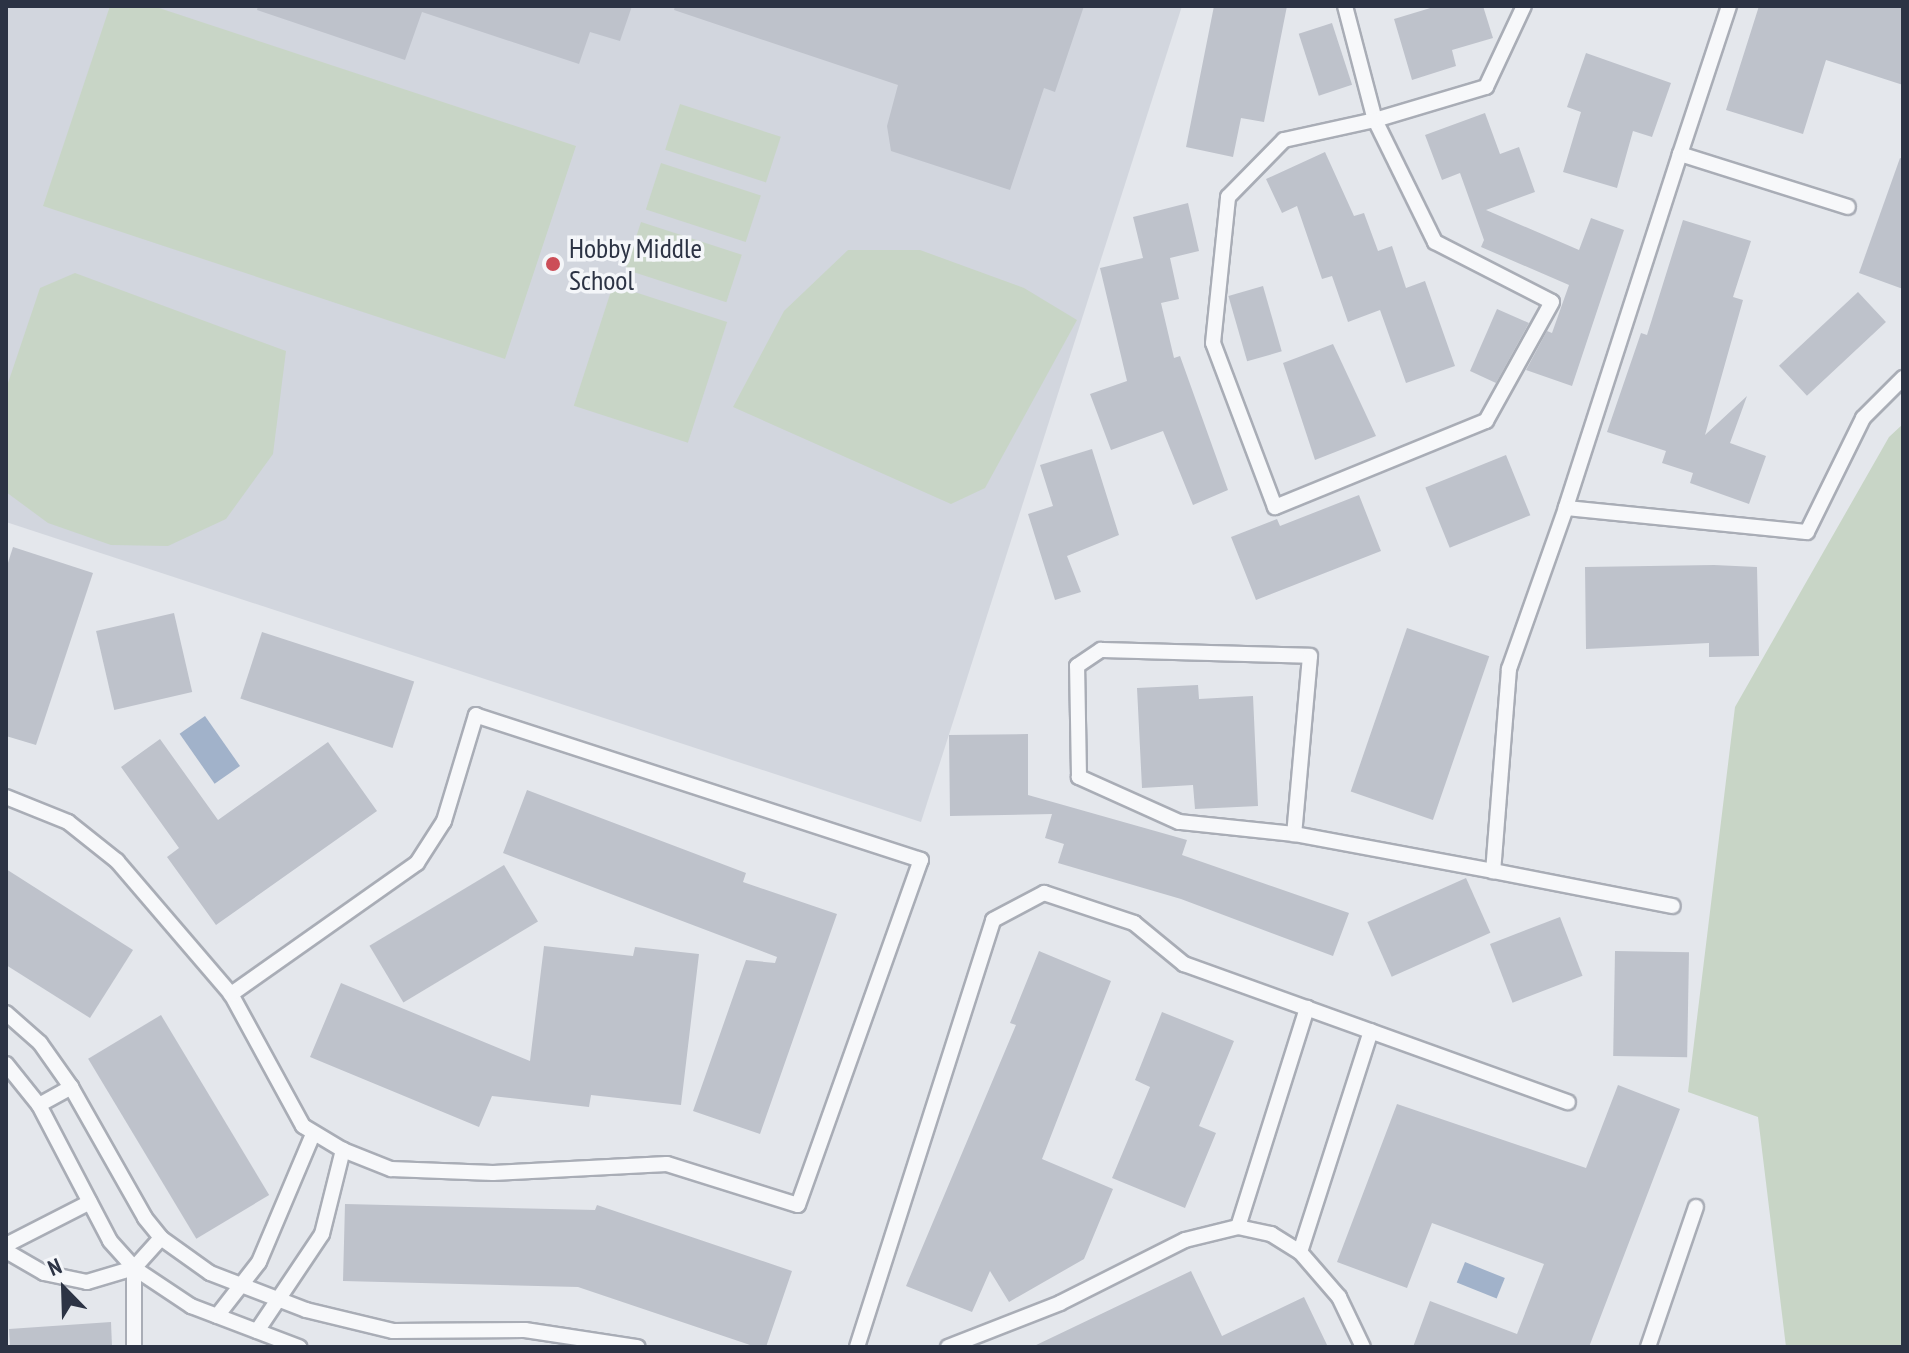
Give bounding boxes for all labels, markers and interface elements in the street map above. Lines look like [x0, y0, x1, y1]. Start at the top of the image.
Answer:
place label: Hobby Middle School [569, 231, 703, 297]
marker: Hobby Middle School [544, 255, 562, 273]
north arrow [24, 1249, 104, 1329]
text: N [44, 1252, 66, 1282]

